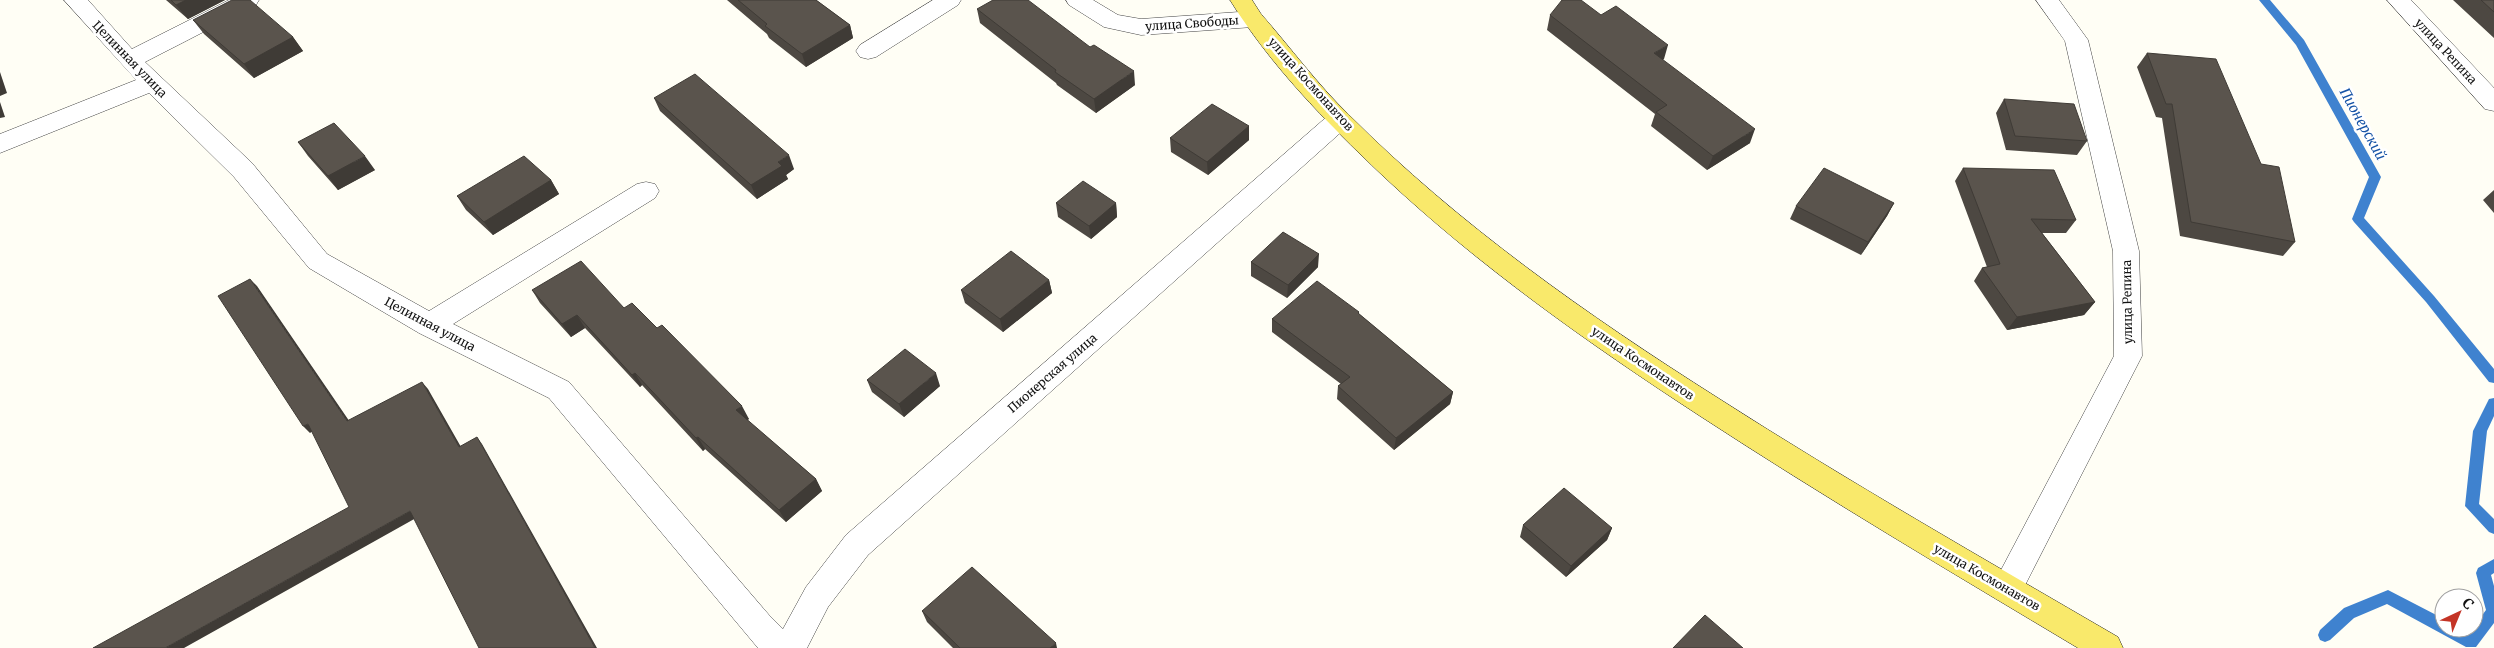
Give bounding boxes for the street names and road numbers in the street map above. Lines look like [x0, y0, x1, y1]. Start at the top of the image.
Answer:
street label: улица Свободы [1145, 12, 1239, 34]
street label: улица Репина [2412, 15, 2481, 87]
street label: Целинная улица [90, 18, 171, 101]
street label: улица Космонавтов [1265, 34, 1357, 134]
street label: улица Репина [2119, 259, 2135, 344]
street label: Целинная улица [382, 294, 479, 355]
street label: улица Космонавтов [1589, 323, 1697, 403]
street label: Пионерская улица [1004, 330, 1100, 416]
street label: улица Космонавтов [1931, 540, 2043, 614]

